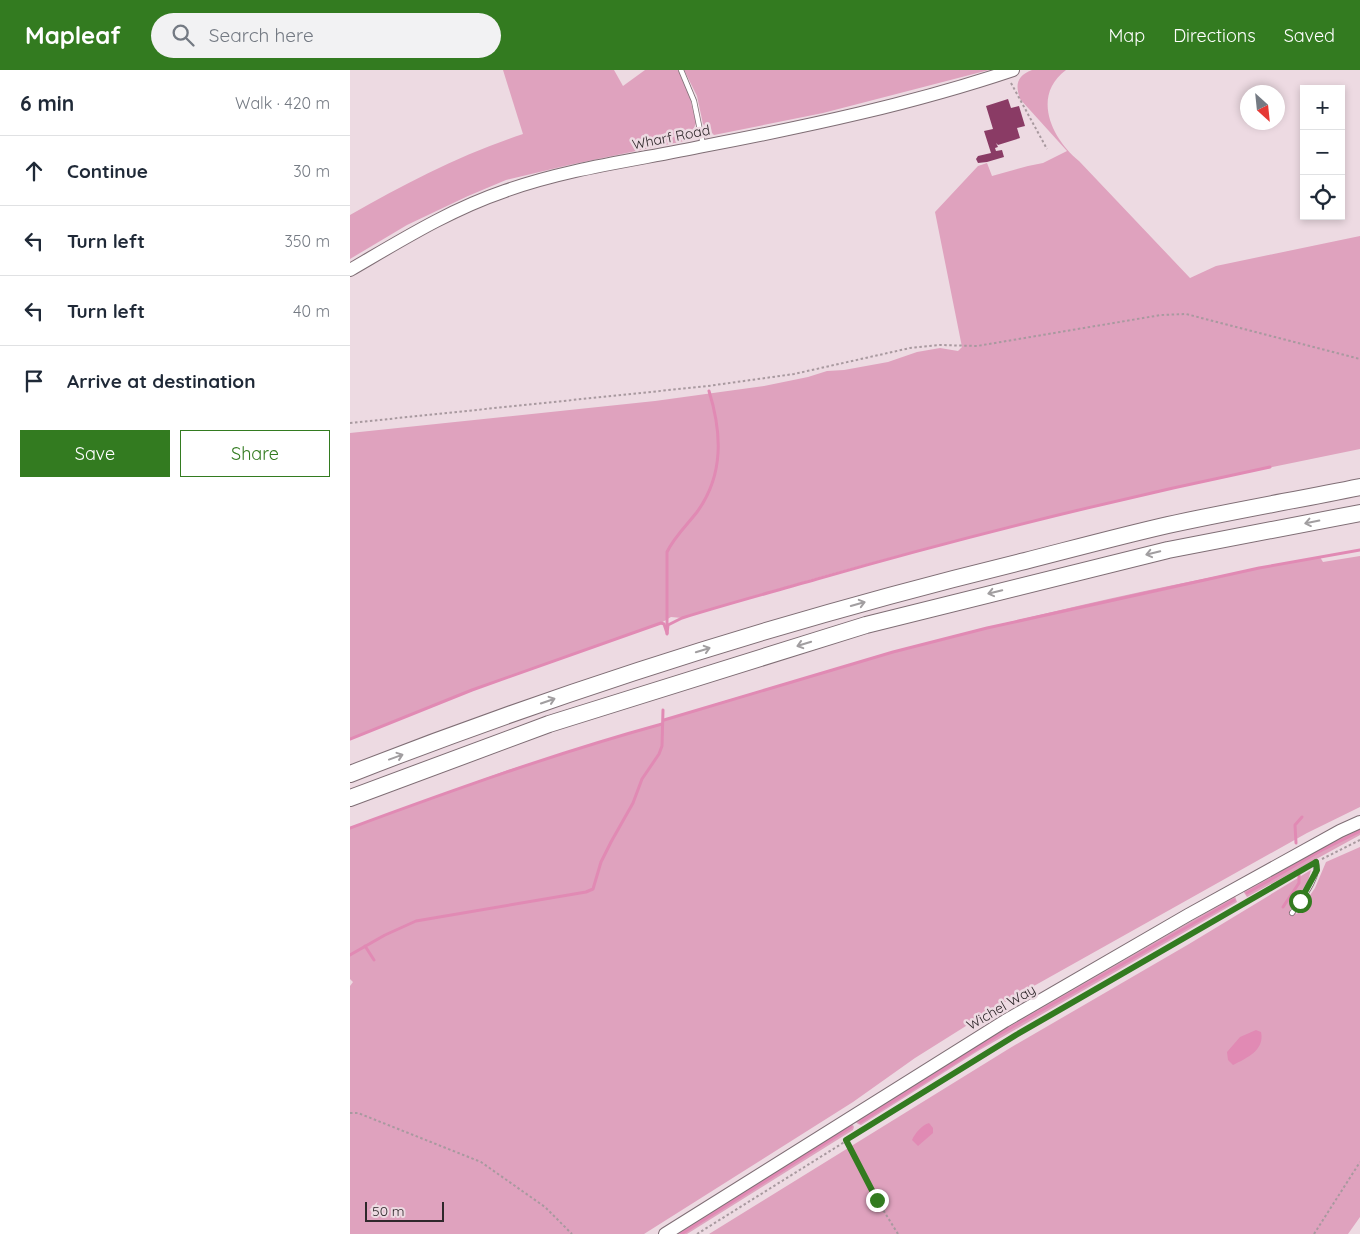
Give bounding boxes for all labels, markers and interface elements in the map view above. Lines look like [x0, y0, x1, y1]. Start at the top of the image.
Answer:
search box [151, 13, 501, 58]
text: Mapleaf [25, 20, 121, 50]
icon: search [169, 21, 197, 49]
text: Search here [209, 23, 314, 47]
text: Map [1108, 24, 1145, 47]
text: Directions [1173, 24, 1256, 47]
text: Saved [1284, 24, 1335, 47]
north arrow [1240, 85, 1285, 130]
map controls [1300, 85, 1345, 220]
button: + [1300, 85, 1345, 130]
text: 6 min [20, 90, 74, 116]
text: Walk · 420 m [235, 93, 330, 113]
street label: Wharf Road [631, 121, 711, 153]
button: − [1300, 130, 1345, 175]
icon: ahead [20, 157, 48, 185]
text: Continue [67, 159, 148, 183]
text: 30 m [293, 161, 330, 181]
button: locate [1300, 175, 1345, 220]
icon: left [20, 227, 48, 255]
text: Turn left [67, 229, 145, 253]
text: 350 m [284, 231, 330, 251]
icon: left [20, 297, 48, 325]
text: Turn left [67, 299, 145, 323]
text: 40 m [293, 301, 330, 321]
icon: arrive [20, 367, 48, 395]
text: Arrive at destination [67, 369, 256, 393]
button: Save [20, 430, 170, 477]
button: Share [180, 430, 330, 477]
one-way arrow [1304, 518, 1320, 528]
one-way arrow [1145, 549, 1161, 558]
one-way arrow [987, 588, 1003, 597]
one-way arrow [850, 598, 866, 608]
one-way arrow [797, 640, 813, 650]
one-way arrow [694, 645, 710, 655]
one-way arrow [540, 696, 556, 705]
one-way arrow [387, 751, 403, 761]
route start [1289, 890, 1312, 913]
street label: Wichel Way [963, 980, 1039, 1034]
route end [866, 1189, 889, 1212]
scale bar [365, 1199, 444, 1222]
text: 50 m [372, 1202, 405, 1220]

